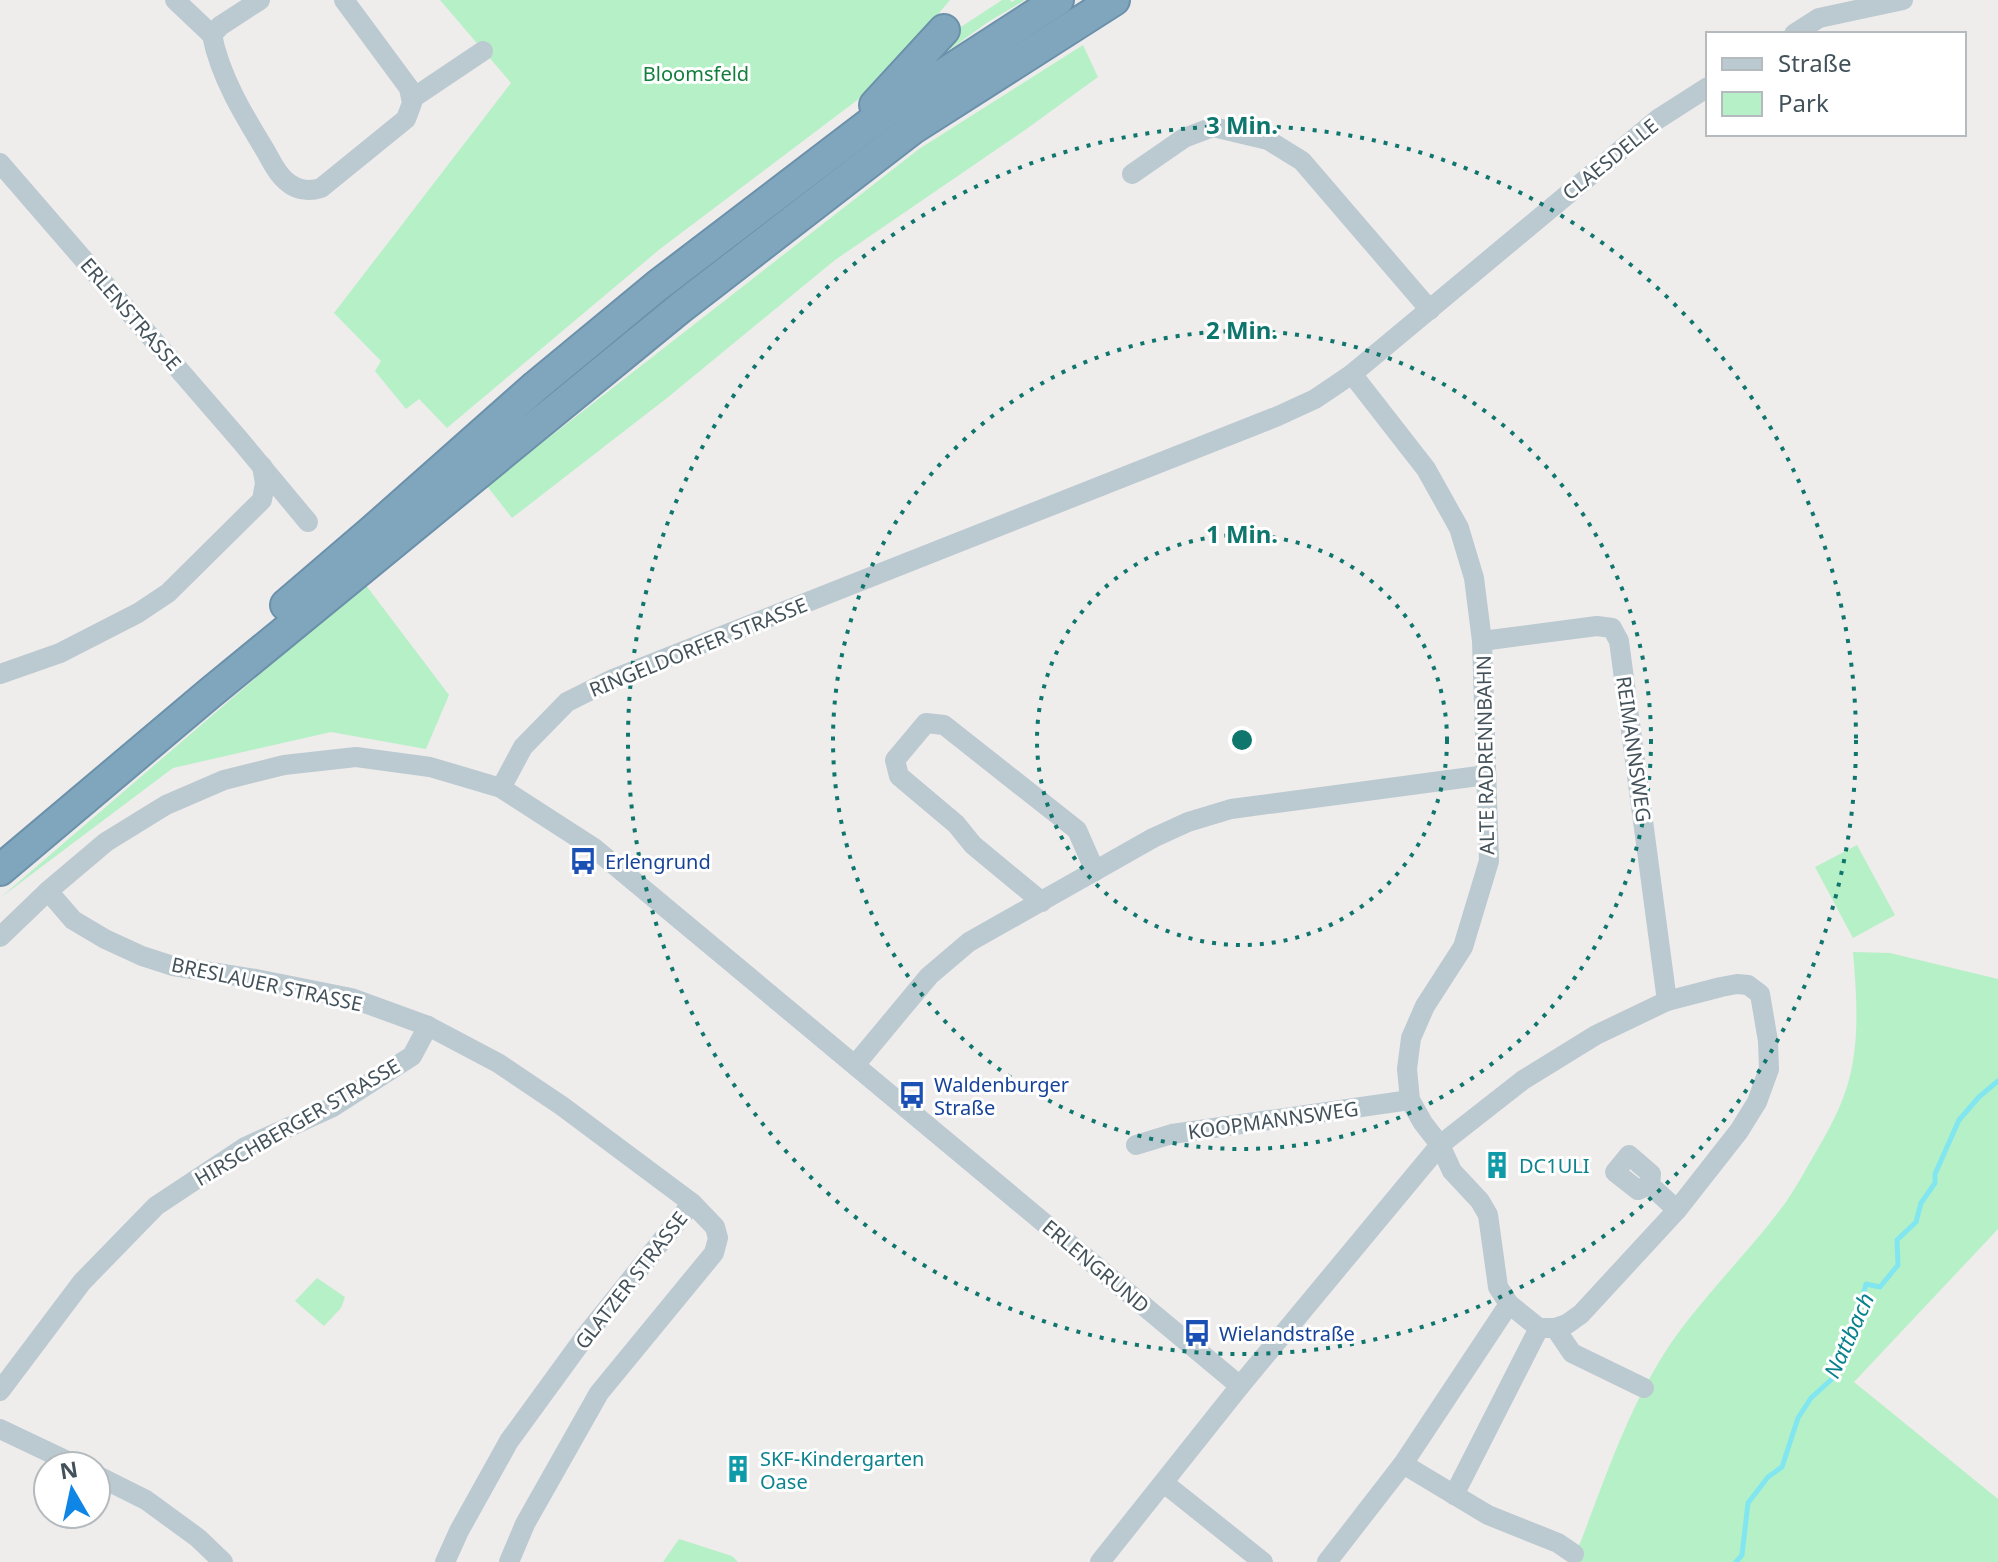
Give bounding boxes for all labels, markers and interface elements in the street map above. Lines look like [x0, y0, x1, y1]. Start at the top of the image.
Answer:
legend [1706, 32, 1966, 136]
text: Straße [1778, 46, 1851, 79]
park label: Bloomsfeld [643, 60, 749, 87]
text: Park [1778, 86, 1829, 119]
text: 3 Min. [1206, 108, 1278, 141]
street label: CLAESDELLE [1557, 112, 1663, 206]
street label: ERLENSTRASSE [75, 252, 187, 376]
text: 2 Min. [1206, 313, 1278, 346]
text: 1 Min. [1206, 517, 1278, 550]
street label: RINGELDORFER STRASSE [585, 591, 811, 703]
street label: ALTE RADRENNBAHN [1470, 655, 1500, 855]
street label: REIMANNSWEG [1610, 674, 1658, 824]
centre of rings [1228, 726, 1256, 754]
bus stop icon: Erlengrund [568, 846, 598, 876]
place label: Erlengrund [605, 848, 711, 875]
street label: BRESLAUER STRASSE [169, 951, 365, 1017]
street label: HIRSCHBERGER STRASSE [189, 1052, 405, 1192]
place label: Waldenburger Straße [934, 1071, 1069, 1121]
bus stop icon: Waldenburger Straße [897, 1080, 927, 1110]
street label: KOOPMANNSWEG [1186, 1095, 1360, 1145]
building icon: DC1ULI [1482, 1150, 1512, 1180]
place label: DC1ULI [1519, 1152, 1590, 1179]
street label: GLATZER STRASSE [569, 1205, 693, 1355]
street label: ERLENGRUND [1037, 1213, 1155, 1319]
water label: Nattbach [1816, 1288, 1880, 1382]
bus stop icon: Wielandstraße [1182, 1318, 1212, 1348]
place label: Wielandstraße [1219, 1320, 1355, 1347]
place label: SKF-Kindergarten Oase [760, 1445, 924, 1495]
north arrow [32, 1450, 112, 1530]
text: N [58, 1453, 80, 1485]
building icon: SKF-Kindergarten Oase [723, 1454, 753, 1484]

